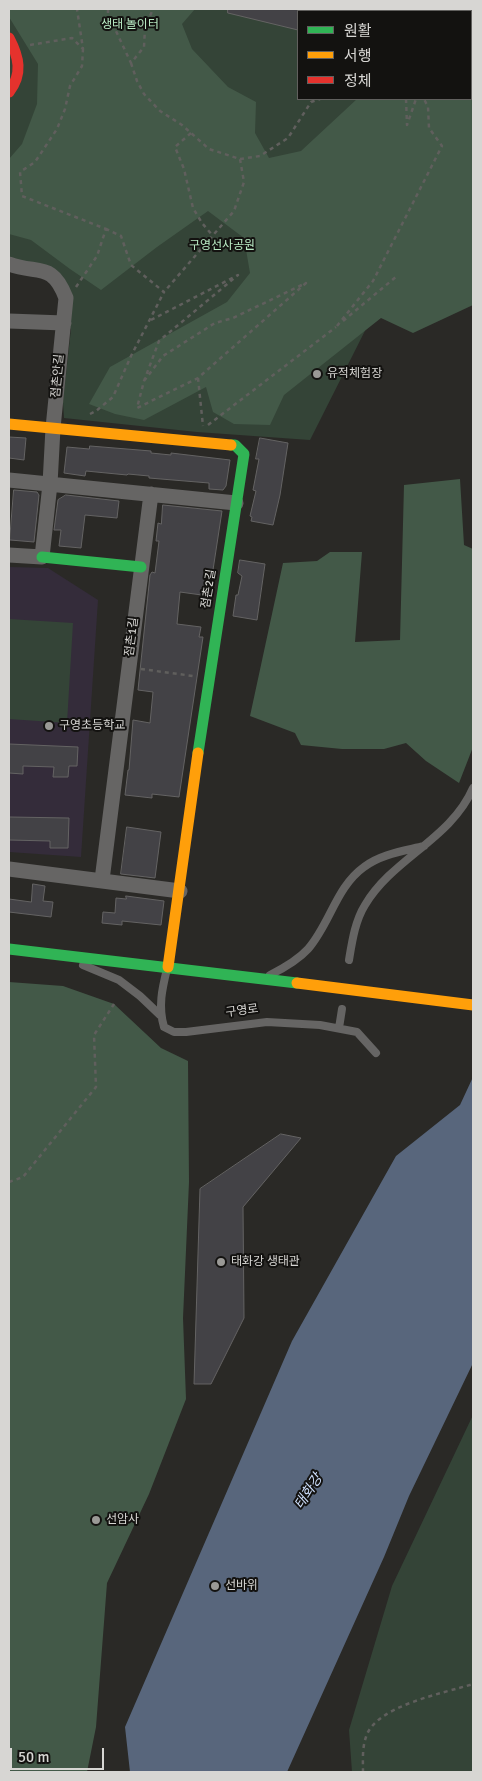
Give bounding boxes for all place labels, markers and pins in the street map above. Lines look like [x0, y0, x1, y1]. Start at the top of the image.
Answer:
place label: 유적체험장 [327, 367, 382, 381]
marker: 유적체험장 [311, 368, 323, 380]
place label: 구영초등학교 [59, 719, 125, 733]
marker: 구영초등학교 [43, 720, 55, 732]
place label: 태화강 생태관 [231, 1255, 300, 1269]
marker: 태화강 생태관 [215, 1256, 227, 1268]
place label: 선암사 [106, 1513, 139, 1527]
marker: 선암사 [90, 1514, 102, 1526]
place label: 선바위 [225, 1579, 258, 1593]
marker: 선바위 [209, 1580, 221, 1592]

